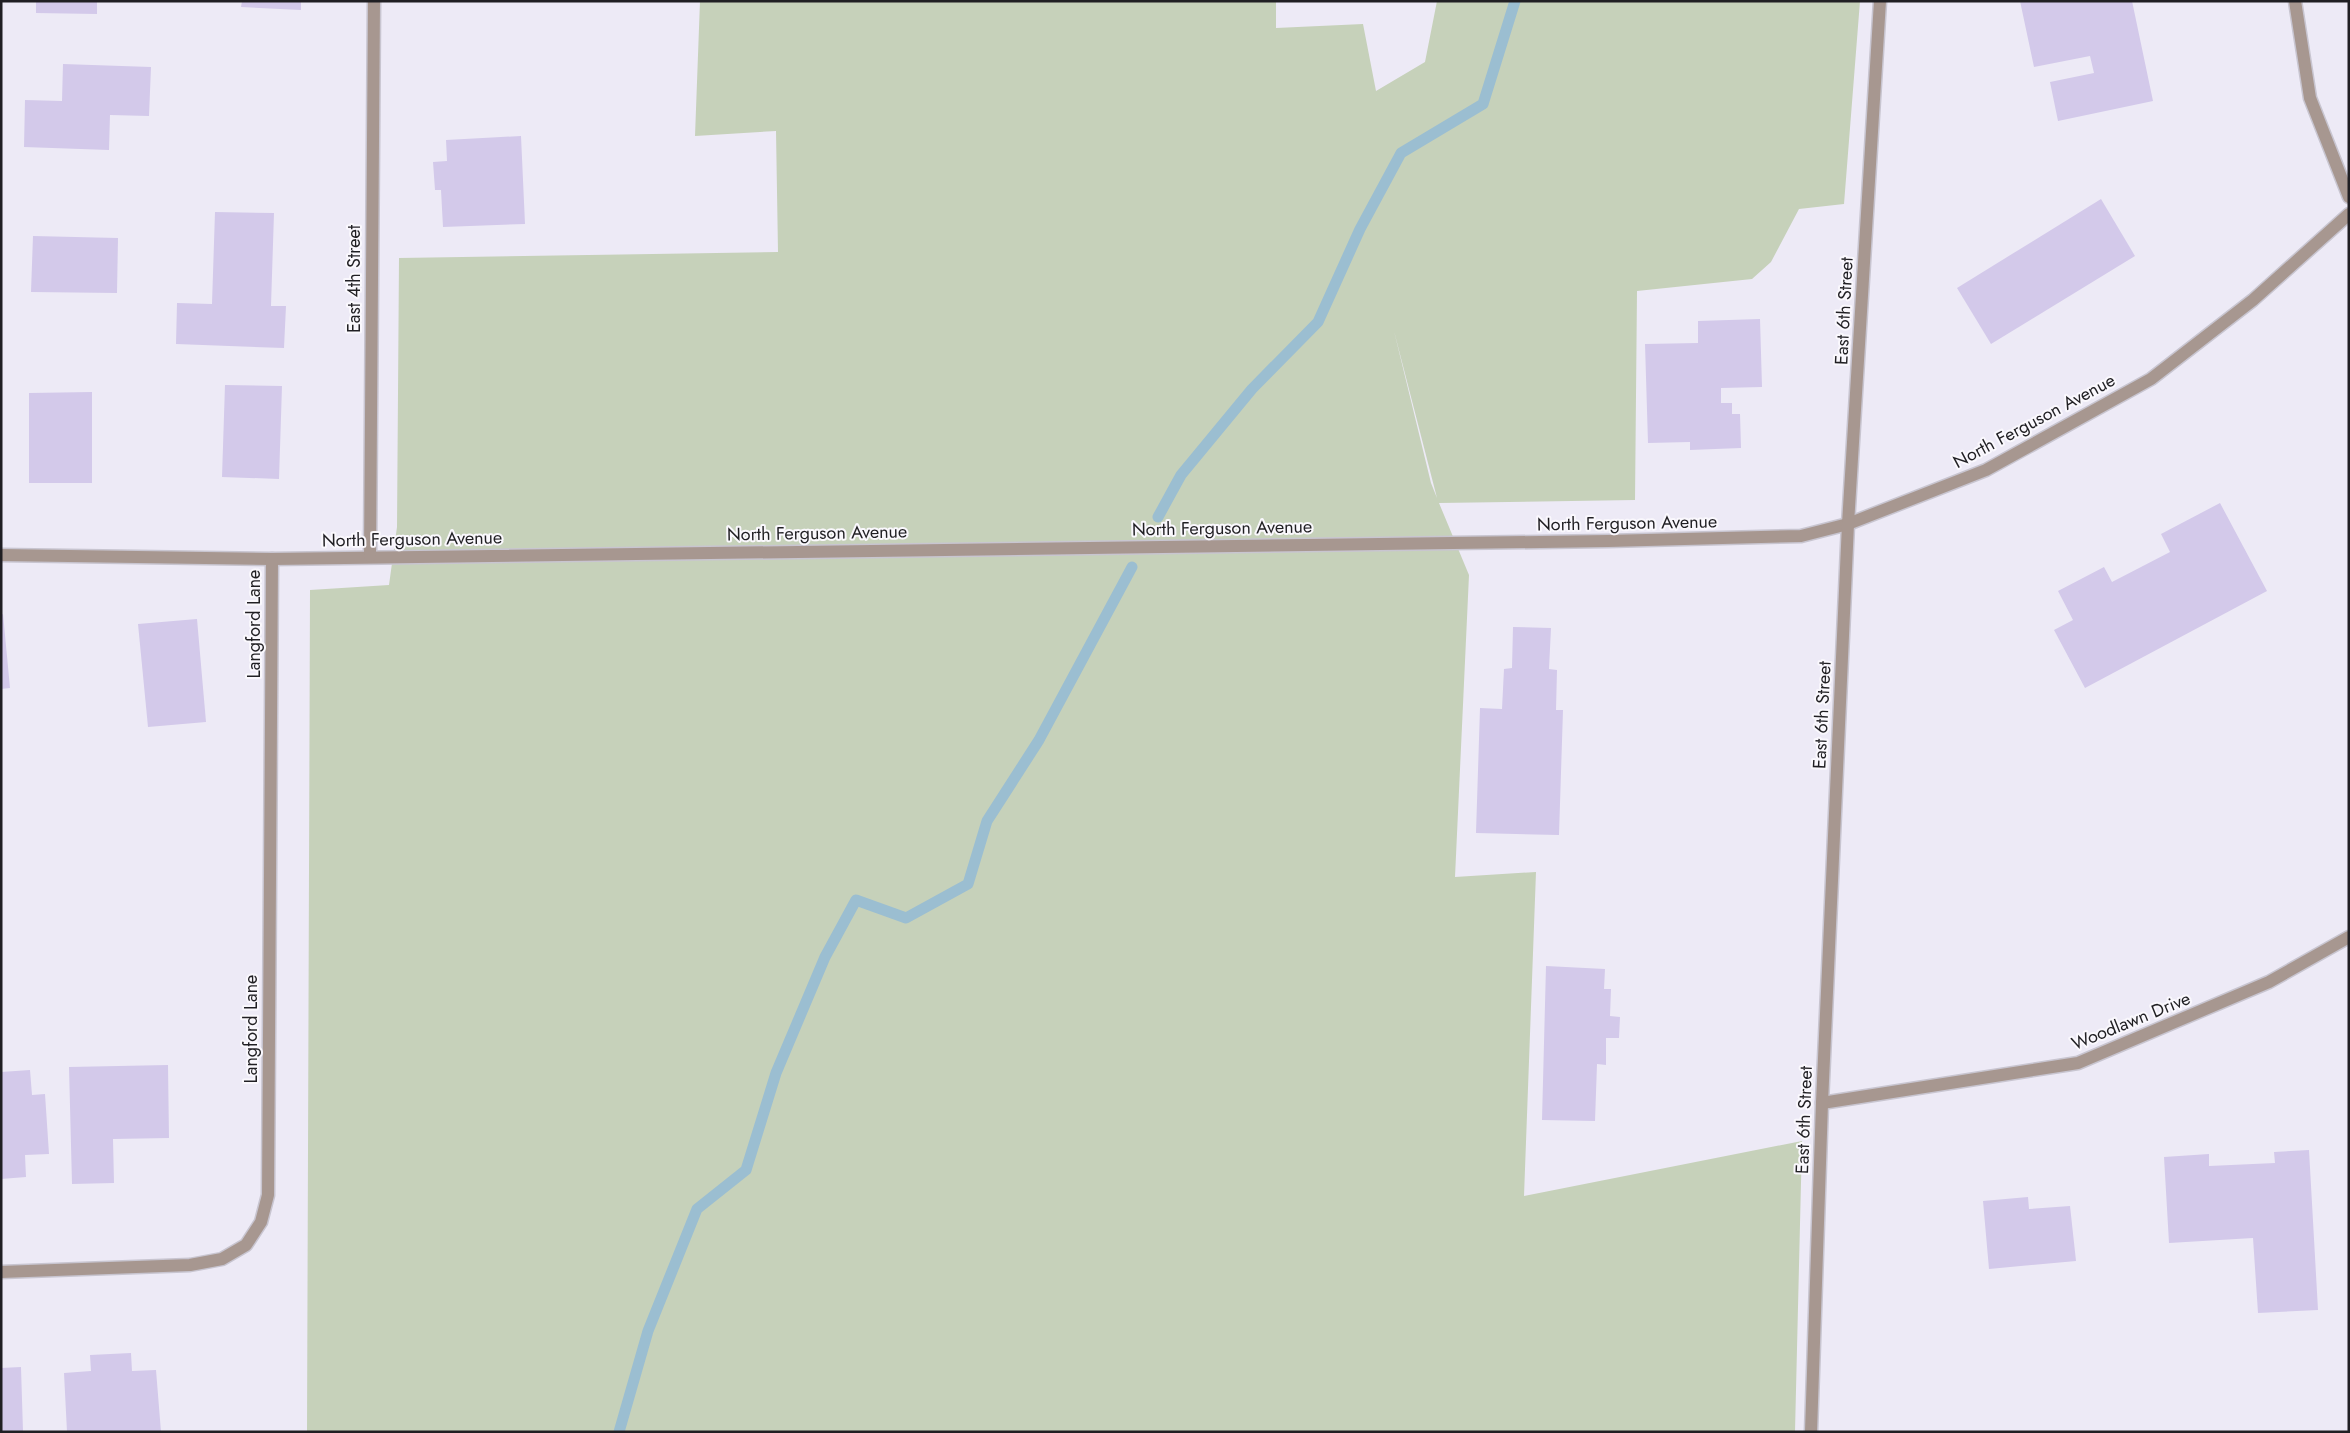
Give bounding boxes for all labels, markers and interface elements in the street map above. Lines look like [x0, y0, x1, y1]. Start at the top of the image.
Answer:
street label: East 4th Street [341, 224, 367, 333]
street label: East 6th Street [1828, 256, 1860, 366]
street label: North Ferguson Avenue [1948, 367, 2120, 475]
street label: North Ferguson Avenue [1537, 508, 1717, 538]
street label: North Ferguson Avenue [1132, 513, 1312, 543]
street label: North Ferguson Avenue [727, 518, 907, 548]
street label: North Ferguson Avenue [322, 524, 502, 554]
street label: Langford Lane [241, 570, 267, 678]
street label: East 6th Street [1806, 660, 1838, 770]
street label: Langford Lane [238, 975, 264, 1083]
street label: Woodlawn Drive [2068, 985, 2194, 1057]
street label: East 6th Street [1789, 1065, 1819, 1174]

